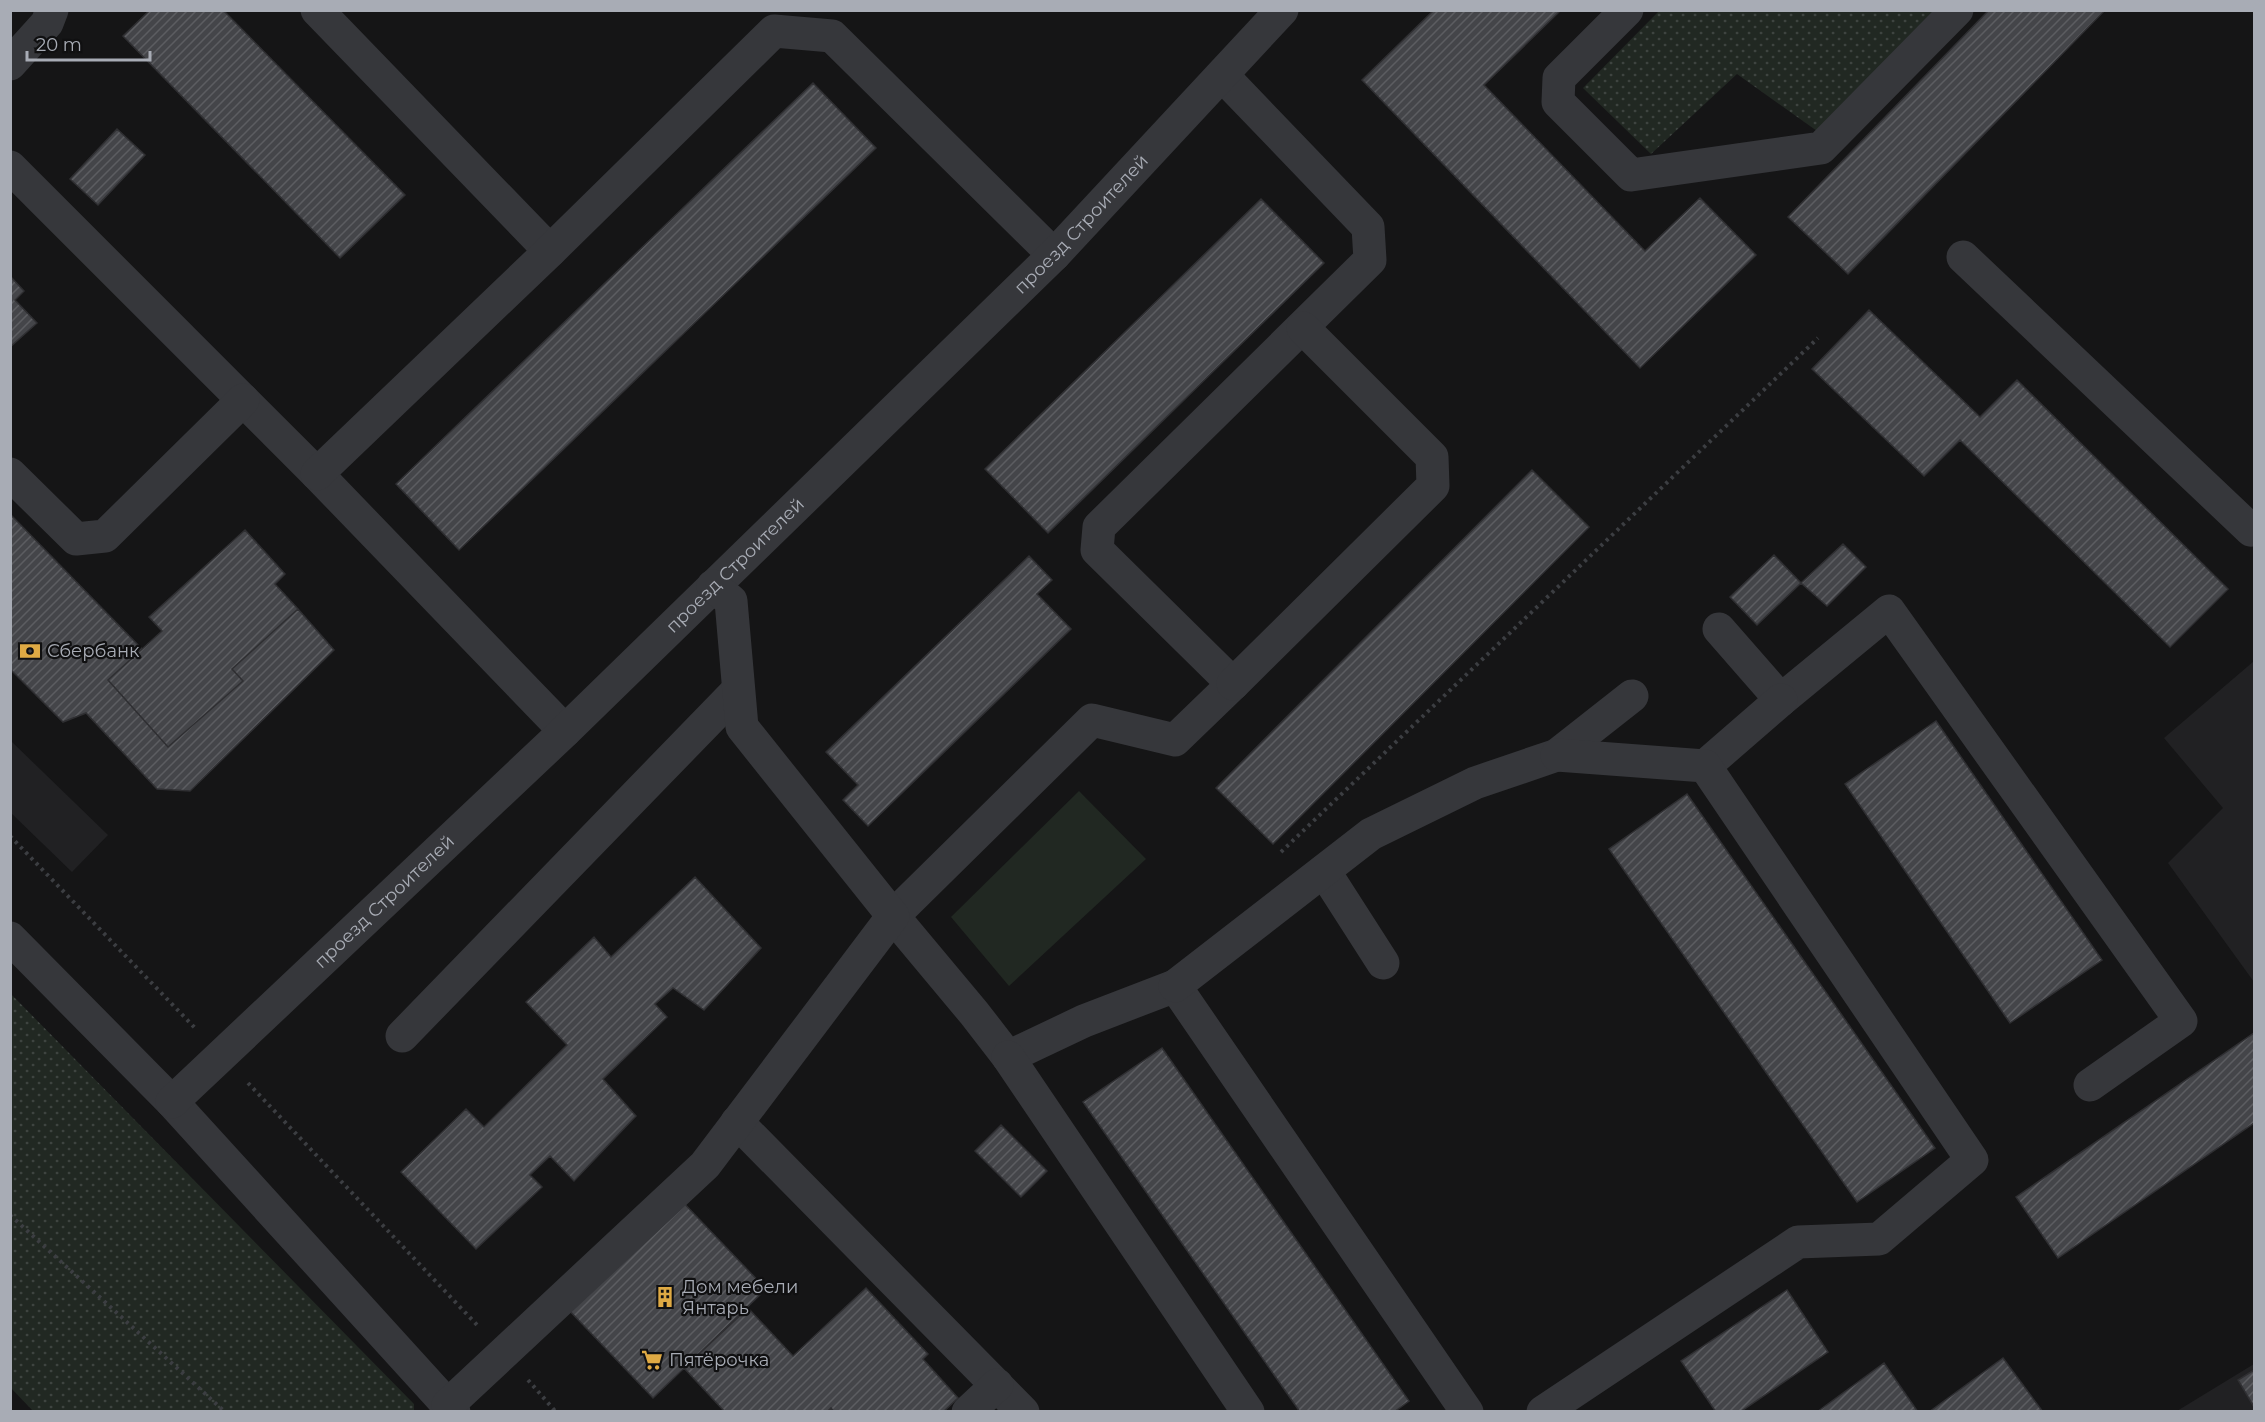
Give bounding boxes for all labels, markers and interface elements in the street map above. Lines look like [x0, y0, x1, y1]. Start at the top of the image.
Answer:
scale bar [27, 24, 150, 62]
text: 20 m [36, 34, 82, 56]
street label: проезд Строителей [1010, 150, 1153, 299]
street label: проезд Строителей [661, 493, 809, 638]
bank icon: Сбербанк [18, 639, 42, 663]
place label: Сбербанк [47, 640, 140, 662]
street label: проезд Строителей [310, 830, 459, 973]
place label: Дом мебели Янтарь [682, 1276, 798, 1319]
building icon: Дом мебели Янтарь [653, 1285, 677, 1309]
supermarket icon: Пятёрочка [640, 1348, 664, 1372]
place label: Пятёрочка [669, 1349, 769, 1371]

